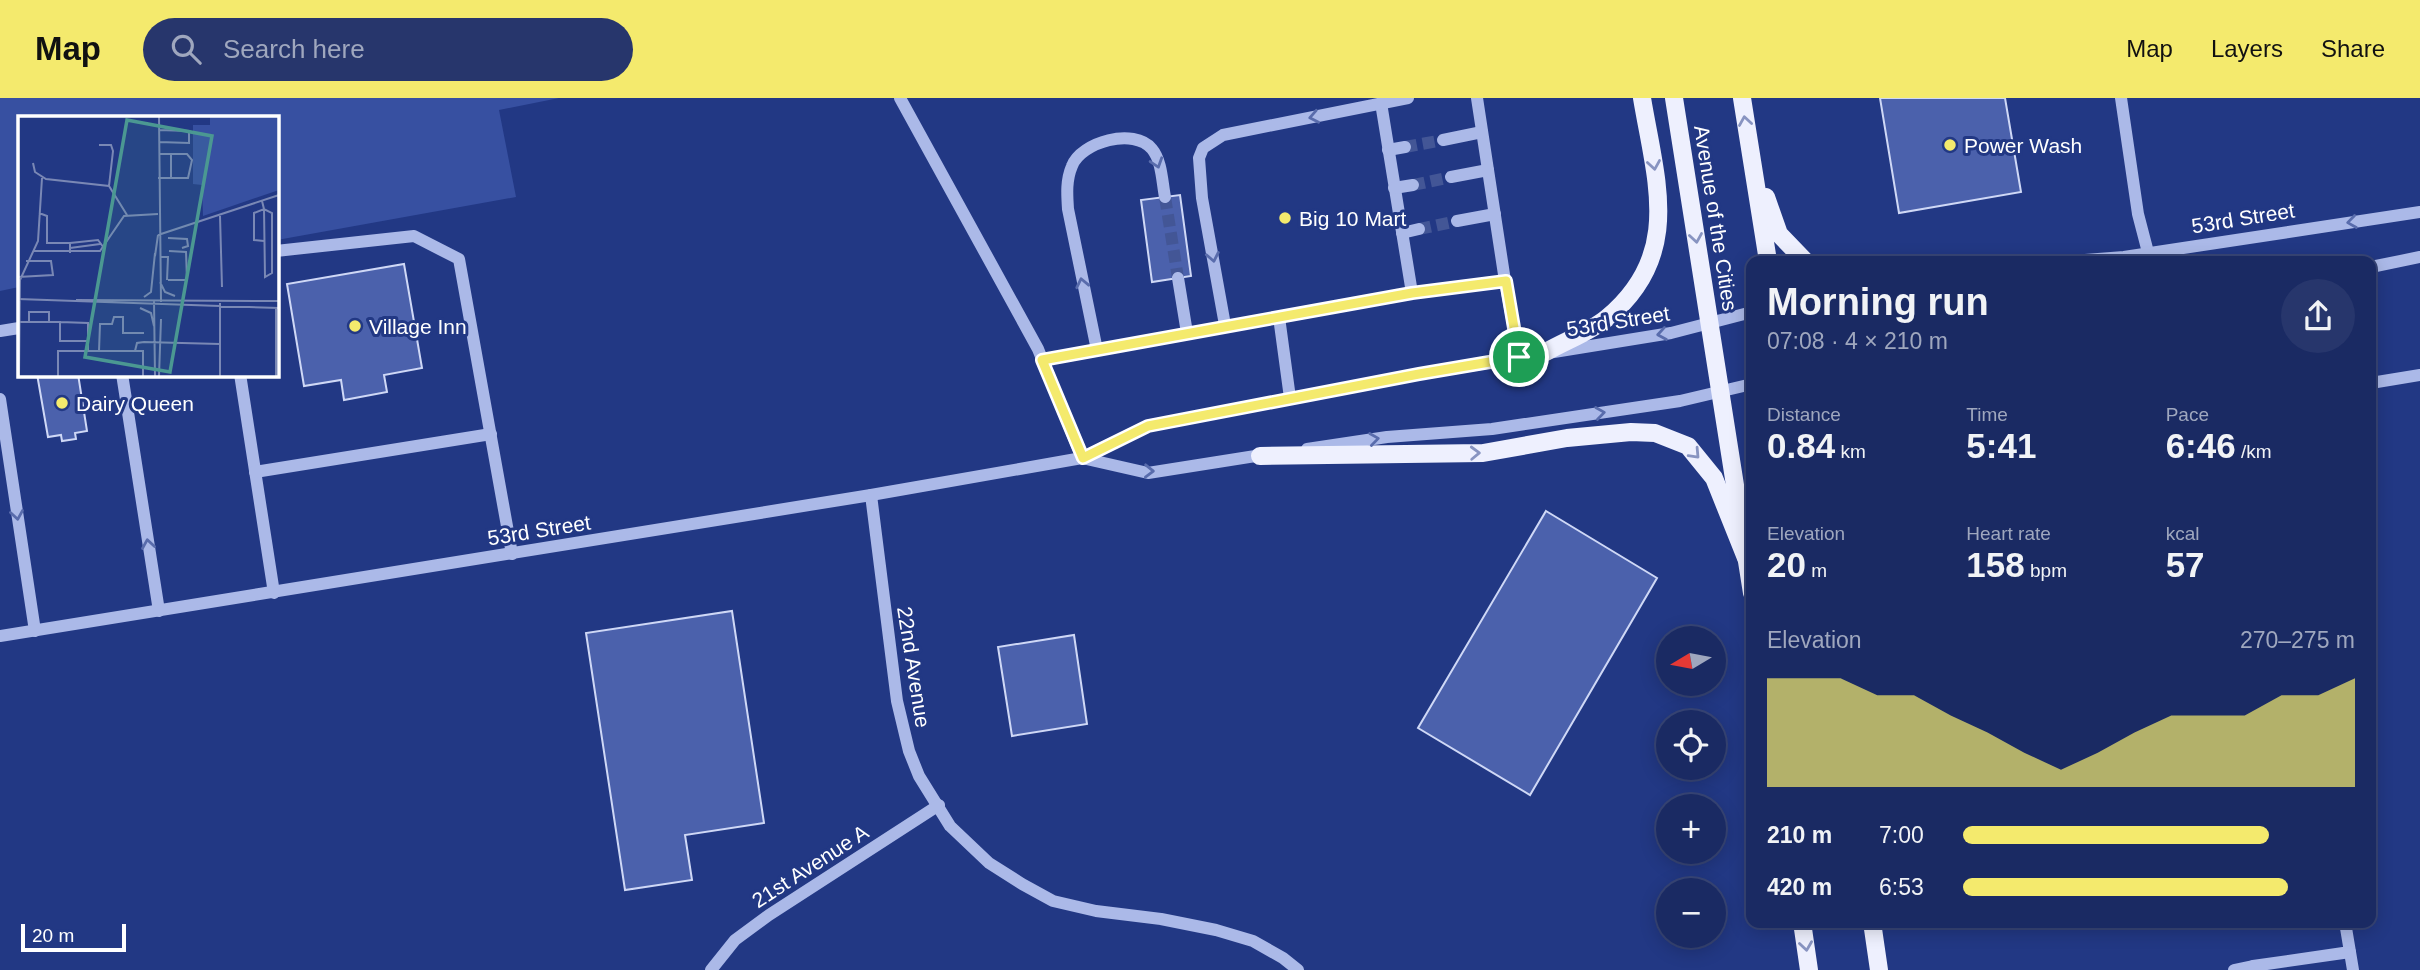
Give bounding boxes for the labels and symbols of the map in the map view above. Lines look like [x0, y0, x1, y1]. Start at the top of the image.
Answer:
one-way arrow [1308, 108, 1320, 123]
one-way arrow [1738, 115, 1753, 127]
inset map [18, 116, 278, 376]
street label: Avenue of the Cities [1690, 124, 1742, 312]
place label: Power Wash [1964, 134, 2082, 157]
marker: Power Wash [1942, 137, 1958, 153]
one-way arrow [1149, 156, 1163, 169]
one-way arrow [1646, 159, 1661, 171]
street label: 53rd Street [2190, 198, 2296, 237]
place label: Big 10 Mart [1299, 207, 1407, 230]
marker: Big 10 Mart [1277, 210, 1293, 226]
one-way arrow [2347, 214, 2358, 229]
one-way arrow [1688, 232, 1703, 244]
one-way arrow [1205, 252, 1220, 263]
one-way arrow [1076, 277, 1090, 289]
street label: 53rd Street [1565, 301, 1671, 340]
place label: Village Inn [369, 315, 467, 338]
marker: Village Inn [347, 318, 363, 334]
one-way arrow [1656, 326, 1668, 341]
pin [1489, 327, 1549, 387]
place label: Dairy Queen [76, 392, 194, 415]
marker: Dairy Queen [54, 395, 70, 411]
one-way arrow [1594, 405, 1606, 420]
one-way arrow [1368, 432, 1380, 447]
one-way arrow [1470, 445, 1481, 460]
one-way arrow [1686, 446, 1699, 459]
one-way arrow [1144, 463, 1155, 479]
one-way arrow [10, 509, 25, 520]
street label: 53rd Street [486, 510, 592, 549]
one-way arrow [141, 538, 156, 550]
street label: 22nd Avenue [893, 605, 935, 729]
north arrow [1656, 626, 1726, 696]
street label: 21st Avenue A [748, 820, 872, 912]
scale bar [21, 921, 126, 953]
one-way arrow [1798, 940, 1813, 952]

